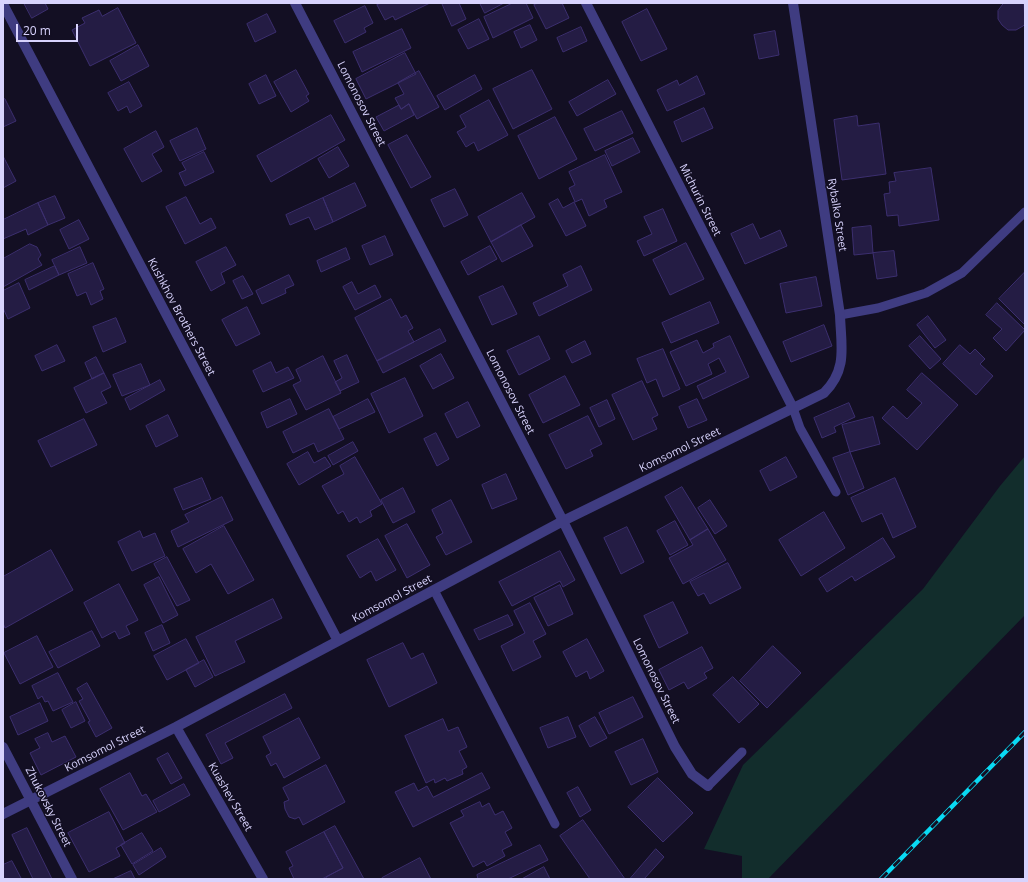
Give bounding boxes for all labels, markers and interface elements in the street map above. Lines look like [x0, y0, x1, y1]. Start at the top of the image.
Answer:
scale bar [18, 16, 80, 42]
text: 20 m [23, 22, 51, 39]
street label: Lomonosov Street [334, 59, 388, 149]
street label: Michurin Street [676, 162, 724, 238]
street label: Rybalko Street [825, 177, 849, 253]
street label: Kushkhov Brothers Street [144, 256, 218, 378]
street label: Lomonosov Street [483, 347, 537, 437]
street label: Komsomol Street [637, 425, 723, 475]
street label: Komsomol Street [350, 572, 434, 626]
street label: Lomonosov Street [630, 636, 682, 726]
street label: Komsomol Street [63, 723, 147, 775]
street label: Kuashev Street [205, 760, 255, 834]
street label: Zhukovsky Street [22, 765, 74, 849]

